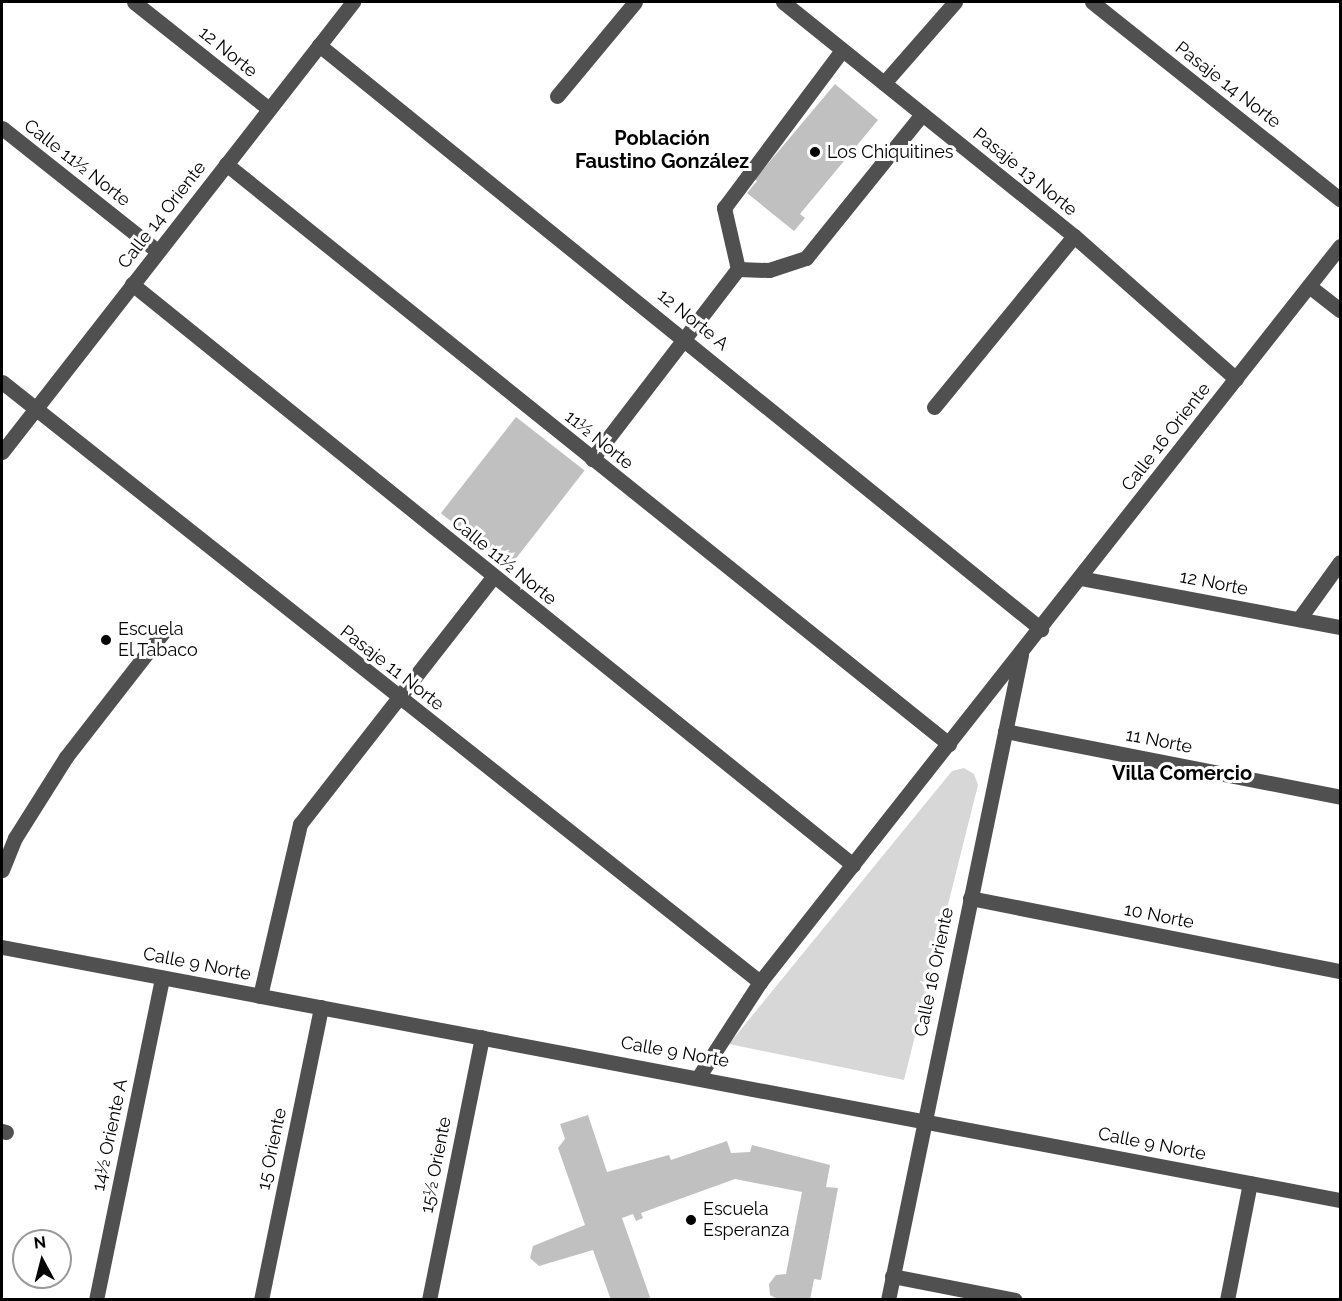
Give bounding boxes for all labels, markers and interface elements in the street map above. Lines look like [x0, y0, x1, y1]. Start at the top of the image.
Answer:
street label: 12 Norte [194, 22, 262, 82]
street label: Pasaje 14 Norte [1171, 37, 1285, 133]
street label: Calle 11½ Norte [20, 115, 134, 211]
street label: Pasaje 13 Norte [969, 123, 1081, 221]
district label: Población Faustino González [575, 126, 749, 173]
place label: Los Chiquitines [827, 141, 953, 163]
marker: Los Chiquitines [808, 145, 822, 159]
street label: Calle 14 Oriente [113, 157, 211, 273]
street label: 12 Norte A [653, 285, 733, 355]
street label: Calle 16 Oriente [1117, 379, 1215, 495]
street label: 11½ Norte [560, 406, 638, 474]
street label: Calle 11½ Norte [447, 512, 561, 610]
street label: 12 Norte [1178, 566, 1250, 600]
place label: Escuela El Tabaco [118, 619, 199, 662]
street label: Pasaje 11 Norte [336, 621, 448, 715]
marker: Escuela El Tabaco [99, 633, 113, 647]
street label: 11 Norte [1124, 724, 1194, 758]
district label: Villa Comercio [1112, 761, 1252, 785]
street label: 10 Norte [1122, 899, 1196, 933]
street label: Calle 16 Oriente [910, 906, 958, 1038]
street label: Calle 9 Norte [141, 943, 253, 985]
street label: Calle 9 Norte [619, 1032, 731, 1072]
street label: 14½ Oriente A [88, 1077, 132, 1193]
street label: 15 Oriente [253, 1106, 291, 1192]
street label: 15½ Oriente [416, 1115, 456, 1215]
street label: Calle 9 Norte [1096, 1123, 1208, 1165]
place label: Escuela Esperanza [703, 1199, 790, 1242]
marker: Escuela Esperanza [684, 1213, 698, 1227]
north arrow [12, 1229, 72, 1289]
text: N [33, 1232, 47, 1253]

